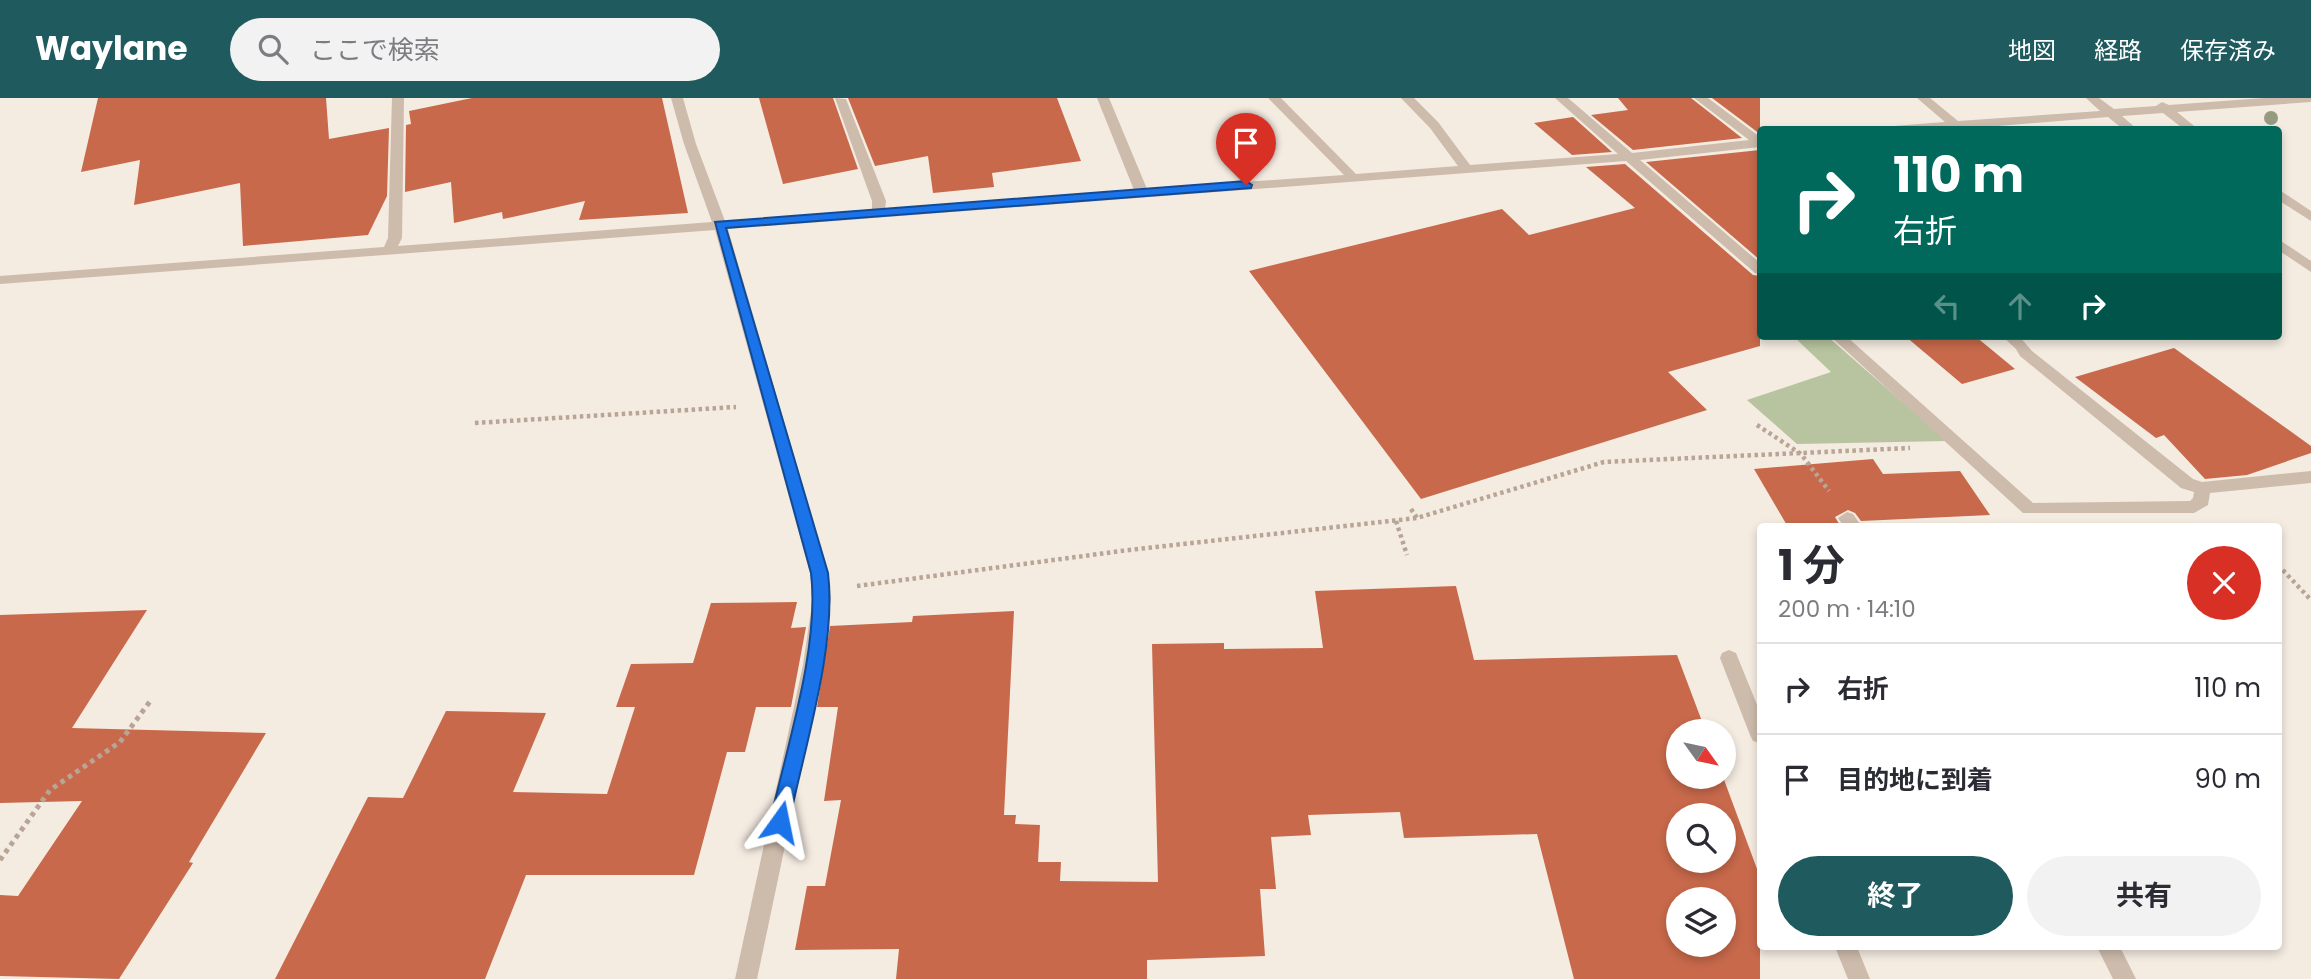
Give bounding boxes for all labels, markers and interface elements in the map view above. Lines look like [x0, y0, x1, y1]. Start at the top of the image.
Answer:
search box [230, 18, 720, 81]
text: Waylane [35, 25, 188, 72]
icon: search [254, 30, 292, 68]
text: ここで検索 [310, 32, 440, 68]
text: 地図 [2008, 34, 2056, 67]
text: 経路 [2094, 34, 2142, 67]
text: 保存済み [2180, 34, 2276, 67]
pin [1216, 113, 1276, 185]
icon: arrive [1227, 124, 1265, 162]
text: 110 m [1893, 141, 2024, 209]
icon: right [1778, 154, 1869, 245]
text: 右折 [1893, 208, 1957, 253]
icon: left [1928, 287, 1966, 325]
icon: ahead [2001, 287, 2039, 325]
icon: right [2074, 287, 2112, 325]
text: 1 分 [1778, 536, 1845, 595]
button: close [2187, 546, 2261, 620]
text: 200 m · 14:10 [1778, 593, 1916, 625]
icon: right [1778, 670, 1816, 708]
text: 110 m [2194, 670, 2261, 706]
text: 右折 [1837, 671, 1889, 707]
north arrow [1666, 719, 1736, 789]
map controls [1666, 719, 1736, 957]
icon: arrive [1778, 761, 1816, 799]
text: 90 m [2195, 761, 2261, 797]
text: 目的地に到着 [1837, 762, 1993, 798]
position arrow [743, 785, 817, 859]
button: search [1666, 803, 1736, 873]
button: 終了 [1778, 856, 2013, 936]
button: 共有 [2027, 856, 2261, 936]
button: layers [1666, 887, 1736, 957]

